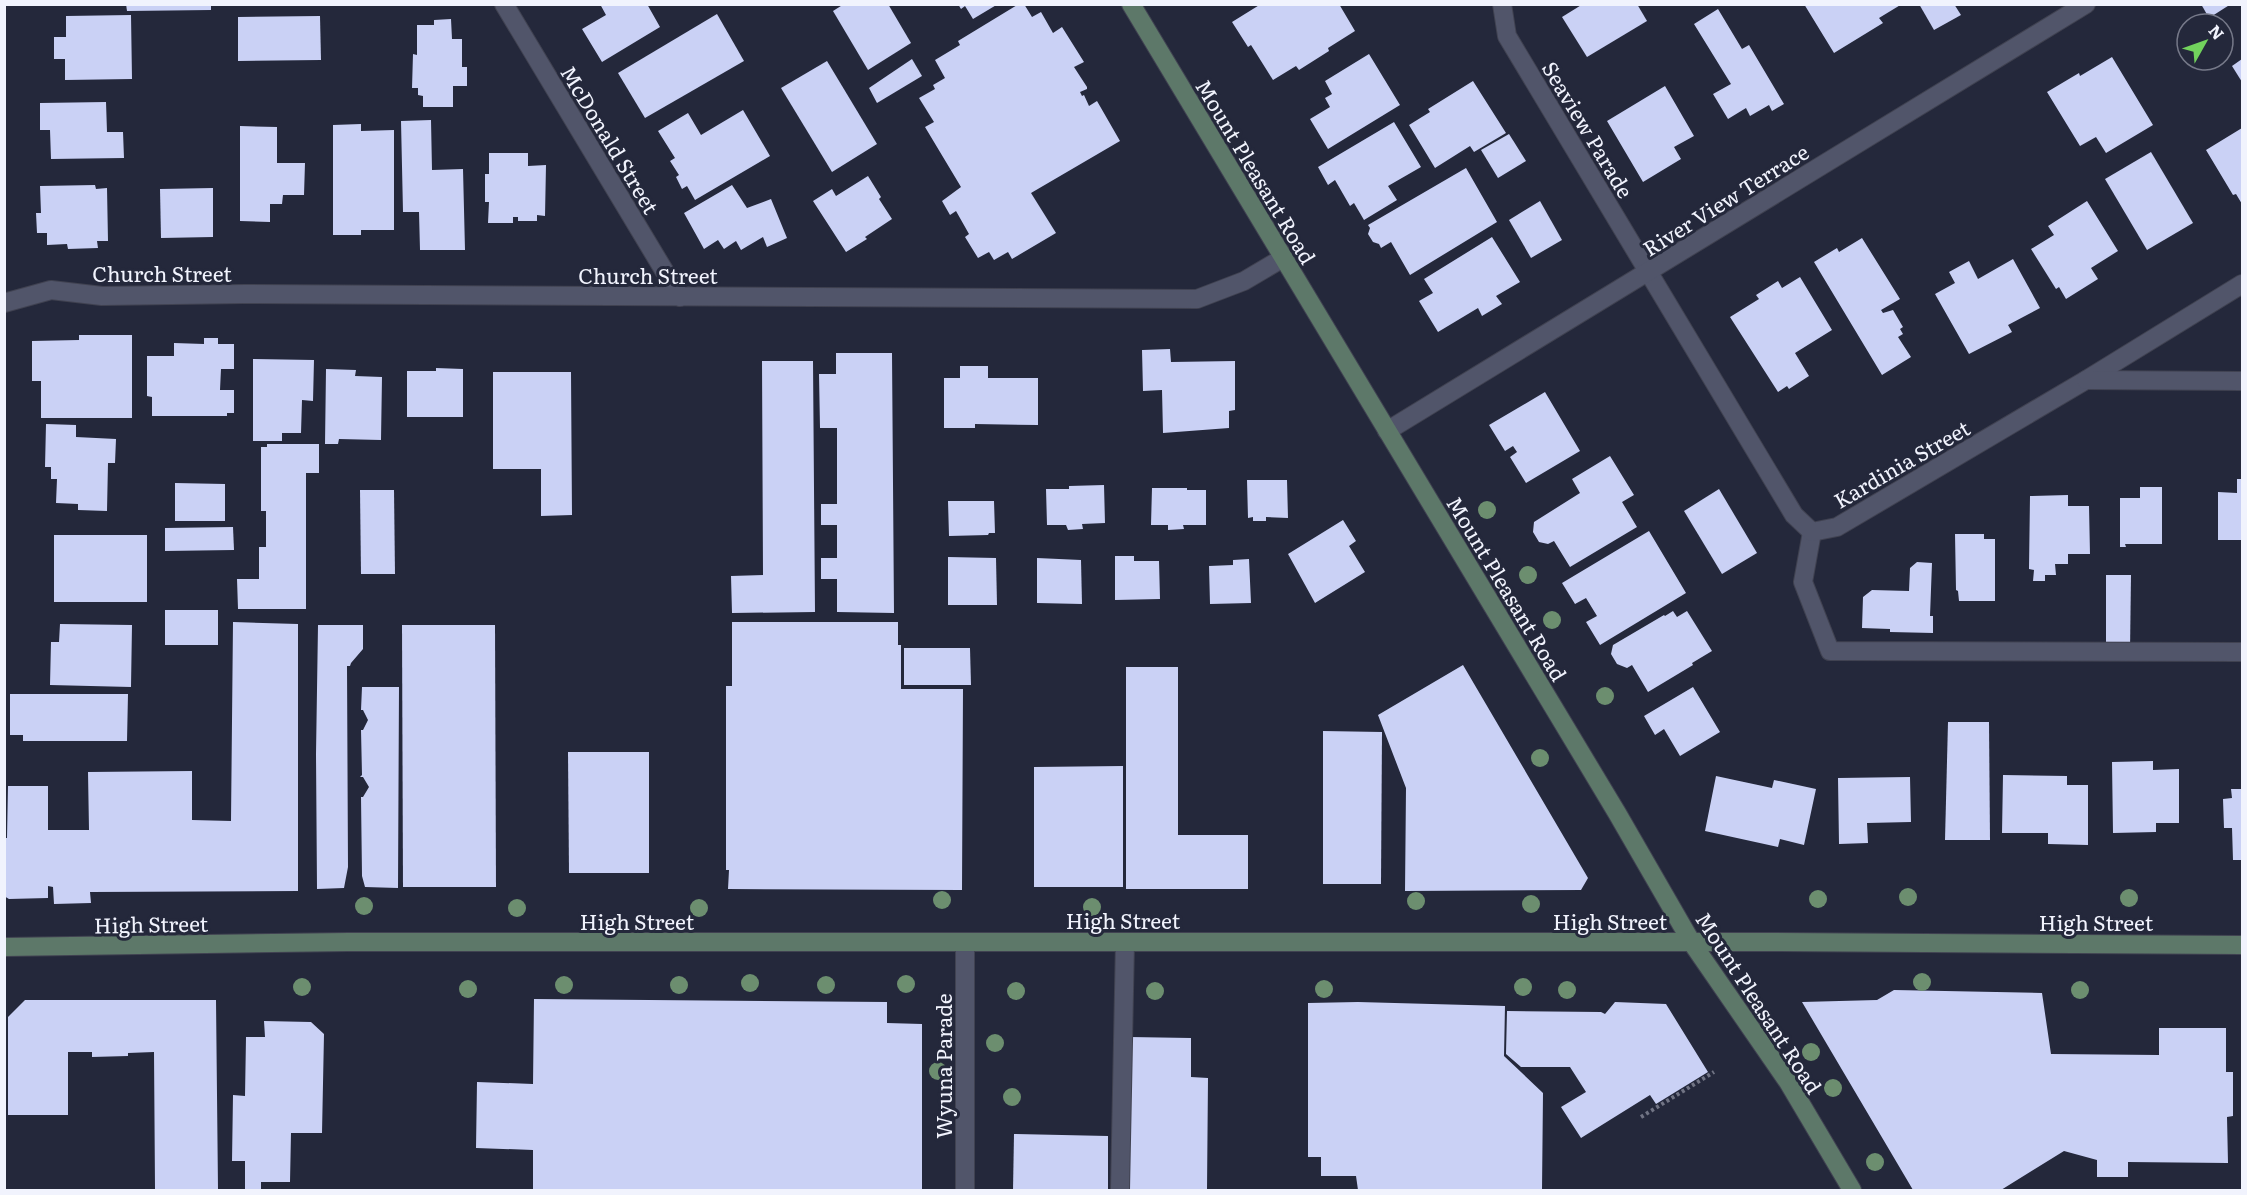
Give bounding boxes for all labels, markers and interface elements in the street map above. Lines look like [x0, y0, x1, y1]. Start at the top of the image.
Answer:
north arrow [2175, 12, 2235, 72]
text: N [2204, 19, 2231, 45]
street label: Seaview Parade [1536, 55, 1642, 203]
street label: McDonald Street [554, 59, 668, 220]
street label: Mount Pleasant Road [1189, 73, 1325, 270]
street label: River View Terrace [1636, 135, 1814, 263]
street label: Church Street [92, 257, 232, 288]
street label: Church Street [578, 259, 718, 290]
street label: Kardinia Street [1827, 411, 1975, 515]
street label: Mount Pleasant Road [1440, 490, 1576, 687]
street label: High Street [1066, 904, 1181, 935]
street label: High Street [580, 905, 695, 936]
street label: High Street [1553, 905, 1668, 936]
street label: Mount Pleasant Road [1690, 905, 1831, 1099]
street label: High Street [94, 906, 209, 939]
street label: High Street [2039, 906, 2154, 937]
street label: Wyuna Parade [927, 993, 958, 1139]

